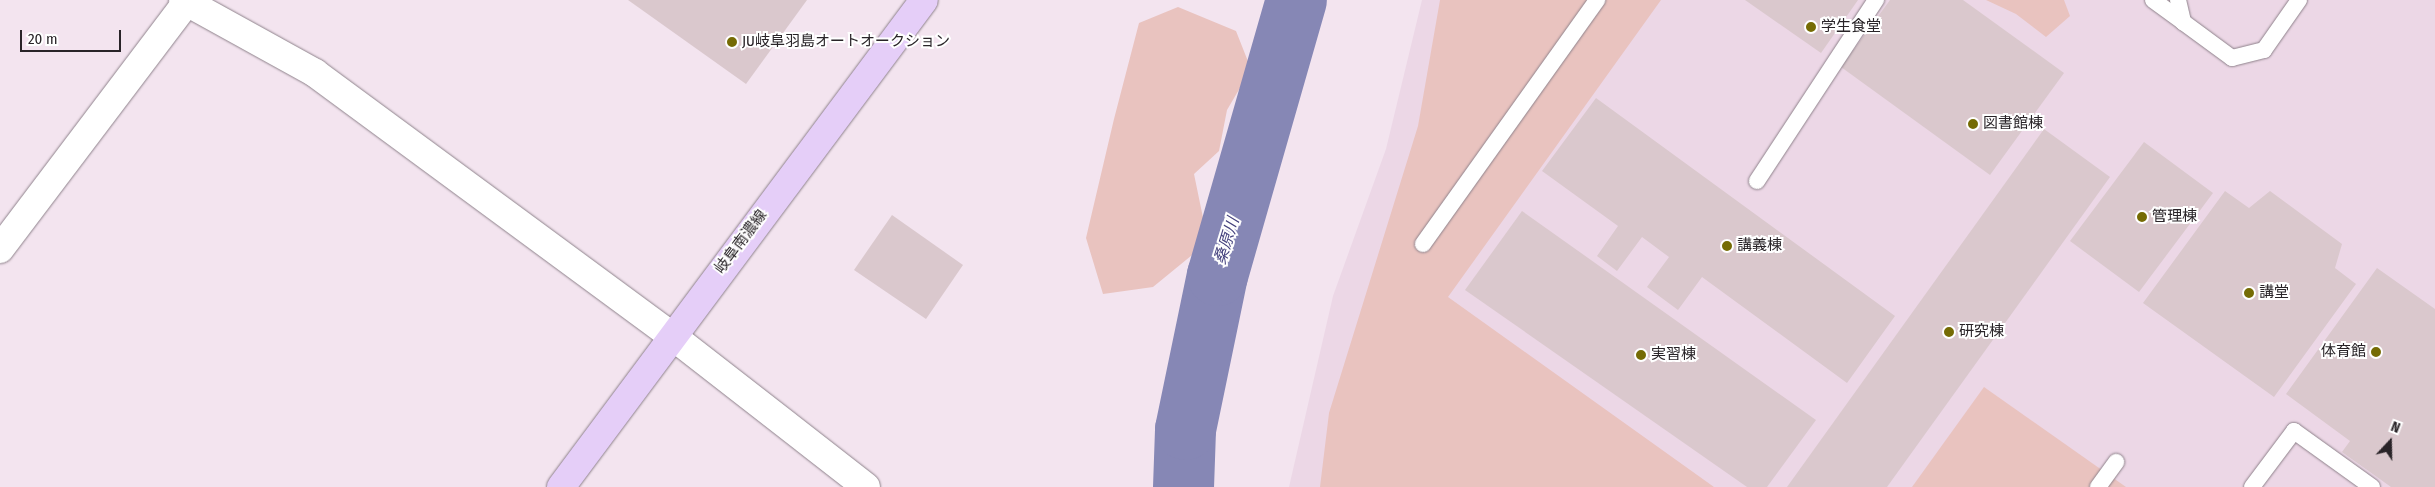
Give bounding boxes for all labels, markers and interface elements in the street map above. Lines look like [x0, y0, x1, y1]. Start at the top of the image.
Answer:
place label: 学生食堂 [1821, 18, 1881, 36]
scale bar [22, 20, 124, 52]
marker: 学生食堂 [1805, 21, 1817, 33]
text: 20 m [28, 30, 58, 48]
place label: JU岐阜羽島オートオークション [742, 33, 950, 51]
marker: JU岐阜羽島オートオークション [726, 36, 738, 48]
place label: 図書館棟 [1983, 115, 2043, 133]
marker: 図書館棟 [1967, 118, 1979, 130]
street label: 岐阜南濃線 [711, 207, 771, 277]
place label: 管理棟 [2152, 208, 2197, 226]
marker: 管理棟 [2136, 211, 2148, 223]
water label: 桑原川 [1211, 215, 1243, 267]
place label: 講義棟 [1737, 237, 1782, 255]
marker: 講義棟 [1721, 240, 1733, 252]
place label: 講堂 [2259, 284, 2289, 302]
marker: 講堂 [2243, 287, 2255, 299]
place label: 研究棟 [1959, 323, 2004, 341]
marker: 研究棟 [1943, 326, 1955, 338]
place label: 体育館 [2321, 343, 2366, 361]
place label: 実習棟 [1651, 346, 1696, 364]
marker: 体育館 [2370, 346, 2382, 358]
marker: 実習棟 [1635, 349, 1647, 361]
north arrow [2365, 417, 2415, 467]
text: N [2389, 418, 2403, 437]

